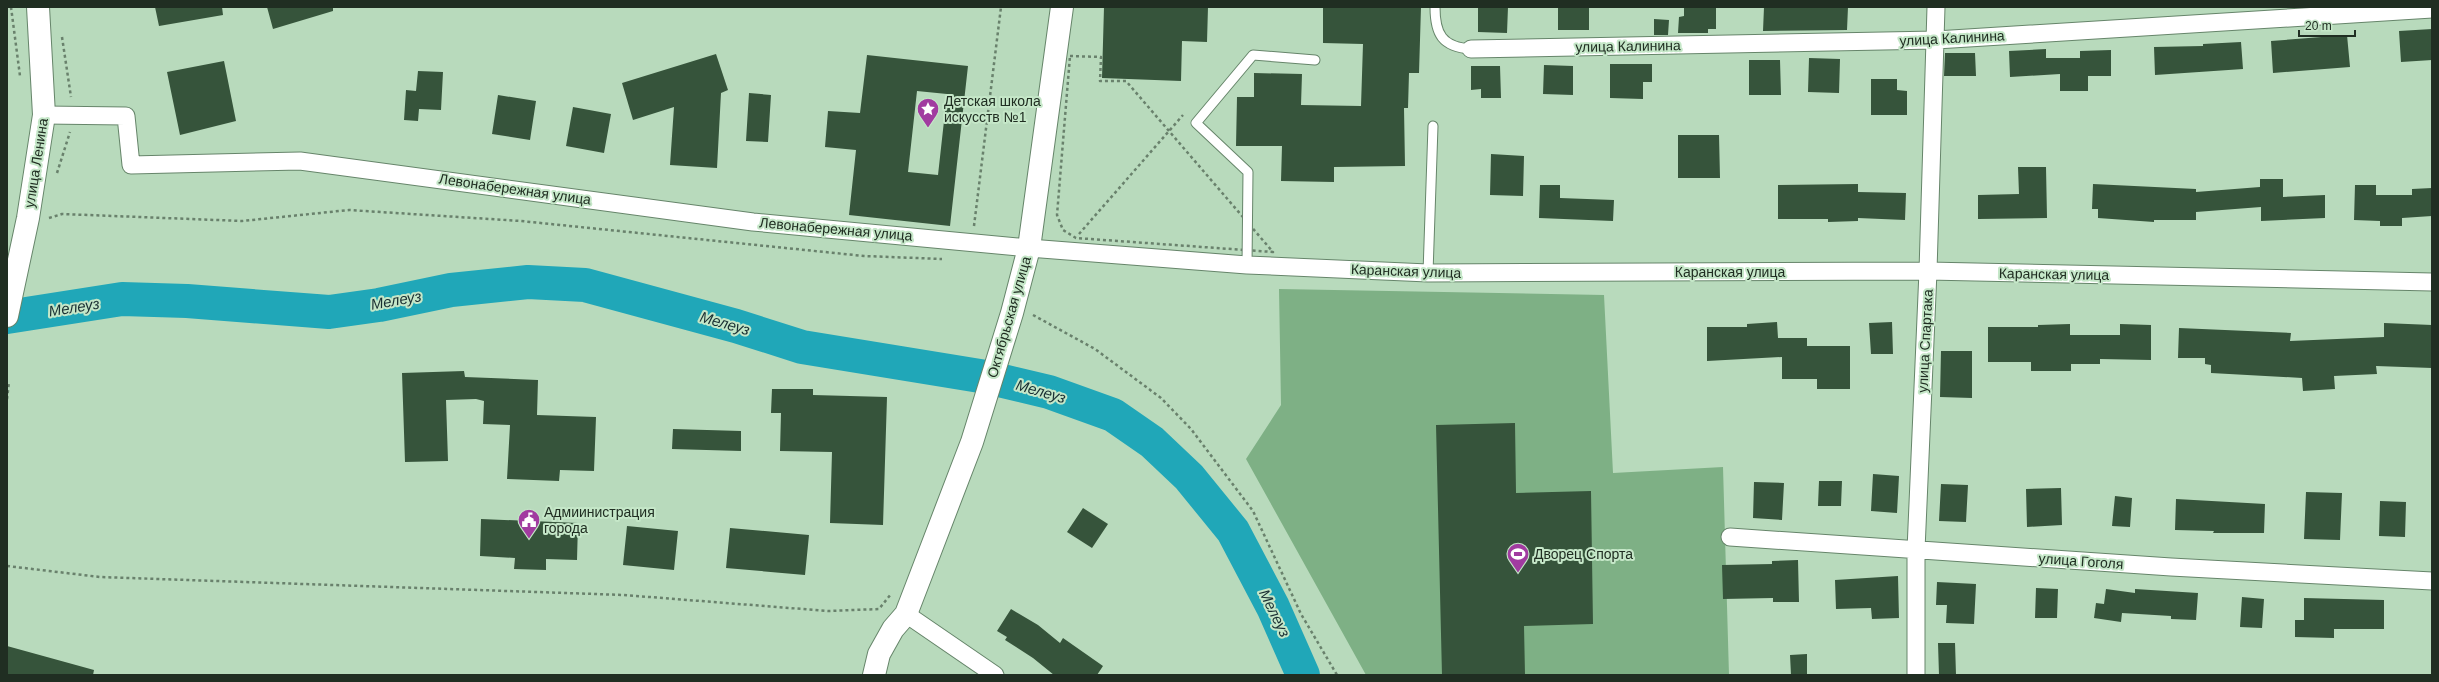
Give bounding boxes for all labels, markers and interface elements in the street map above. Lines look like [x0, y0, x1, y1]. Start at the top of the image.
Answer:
scale bar [2299, 12, 2355, 38]
text: 20 m [2305, 19, 2332, 33]
street label: улица Калинина [1899, 27, 2005, 49]
street label: улица Калинина [1575, 37, 1681, 55]
place label: Детская школа искусств №1 [944, 93, 1041, 125]
place icon: Детская школа искусств №1 [915, 96, 941, 129]
street label: улица Ленина [21, 117, 51, 209]
street label: Левонабережная улица [438, 170, 592, 208]
street label: Левонабережная улица [759, 214, 913, 244]
street label: Октябрьская улица [984, 254, 1034, 380]
street label: Каранская улица [1351, 261, 1462, 281]
street label: Каранская улица [1675, 264, 1785, 280]
street label: Каранская улица [1999, 265, 2110, 283]
water label: Мелеуз [369, 287, 423, 313]
street label: улица Спартака [1914, 289, 1936, 393]
water label: Мелеуз [47, 295, 101, 319]
water label: Мелеуз [698, 308, 752, 338]
water label: Мелеуз [1014, 376, 1068, 406]
place label: Адмиинистрация города [544, 504, 655, 536]
public building icon: Адмиинистрация города [516, 507, 542, 540]
sports icon: Дворец Спорта [1505, 541, 1531, 574]
place label: Дворец Спорта [1534, 546, 1633, 562]
street label: улица Гоголя [2038, 550, 2124, 572]
water label: Мелеуз [1256, 586, 1294, 640]

